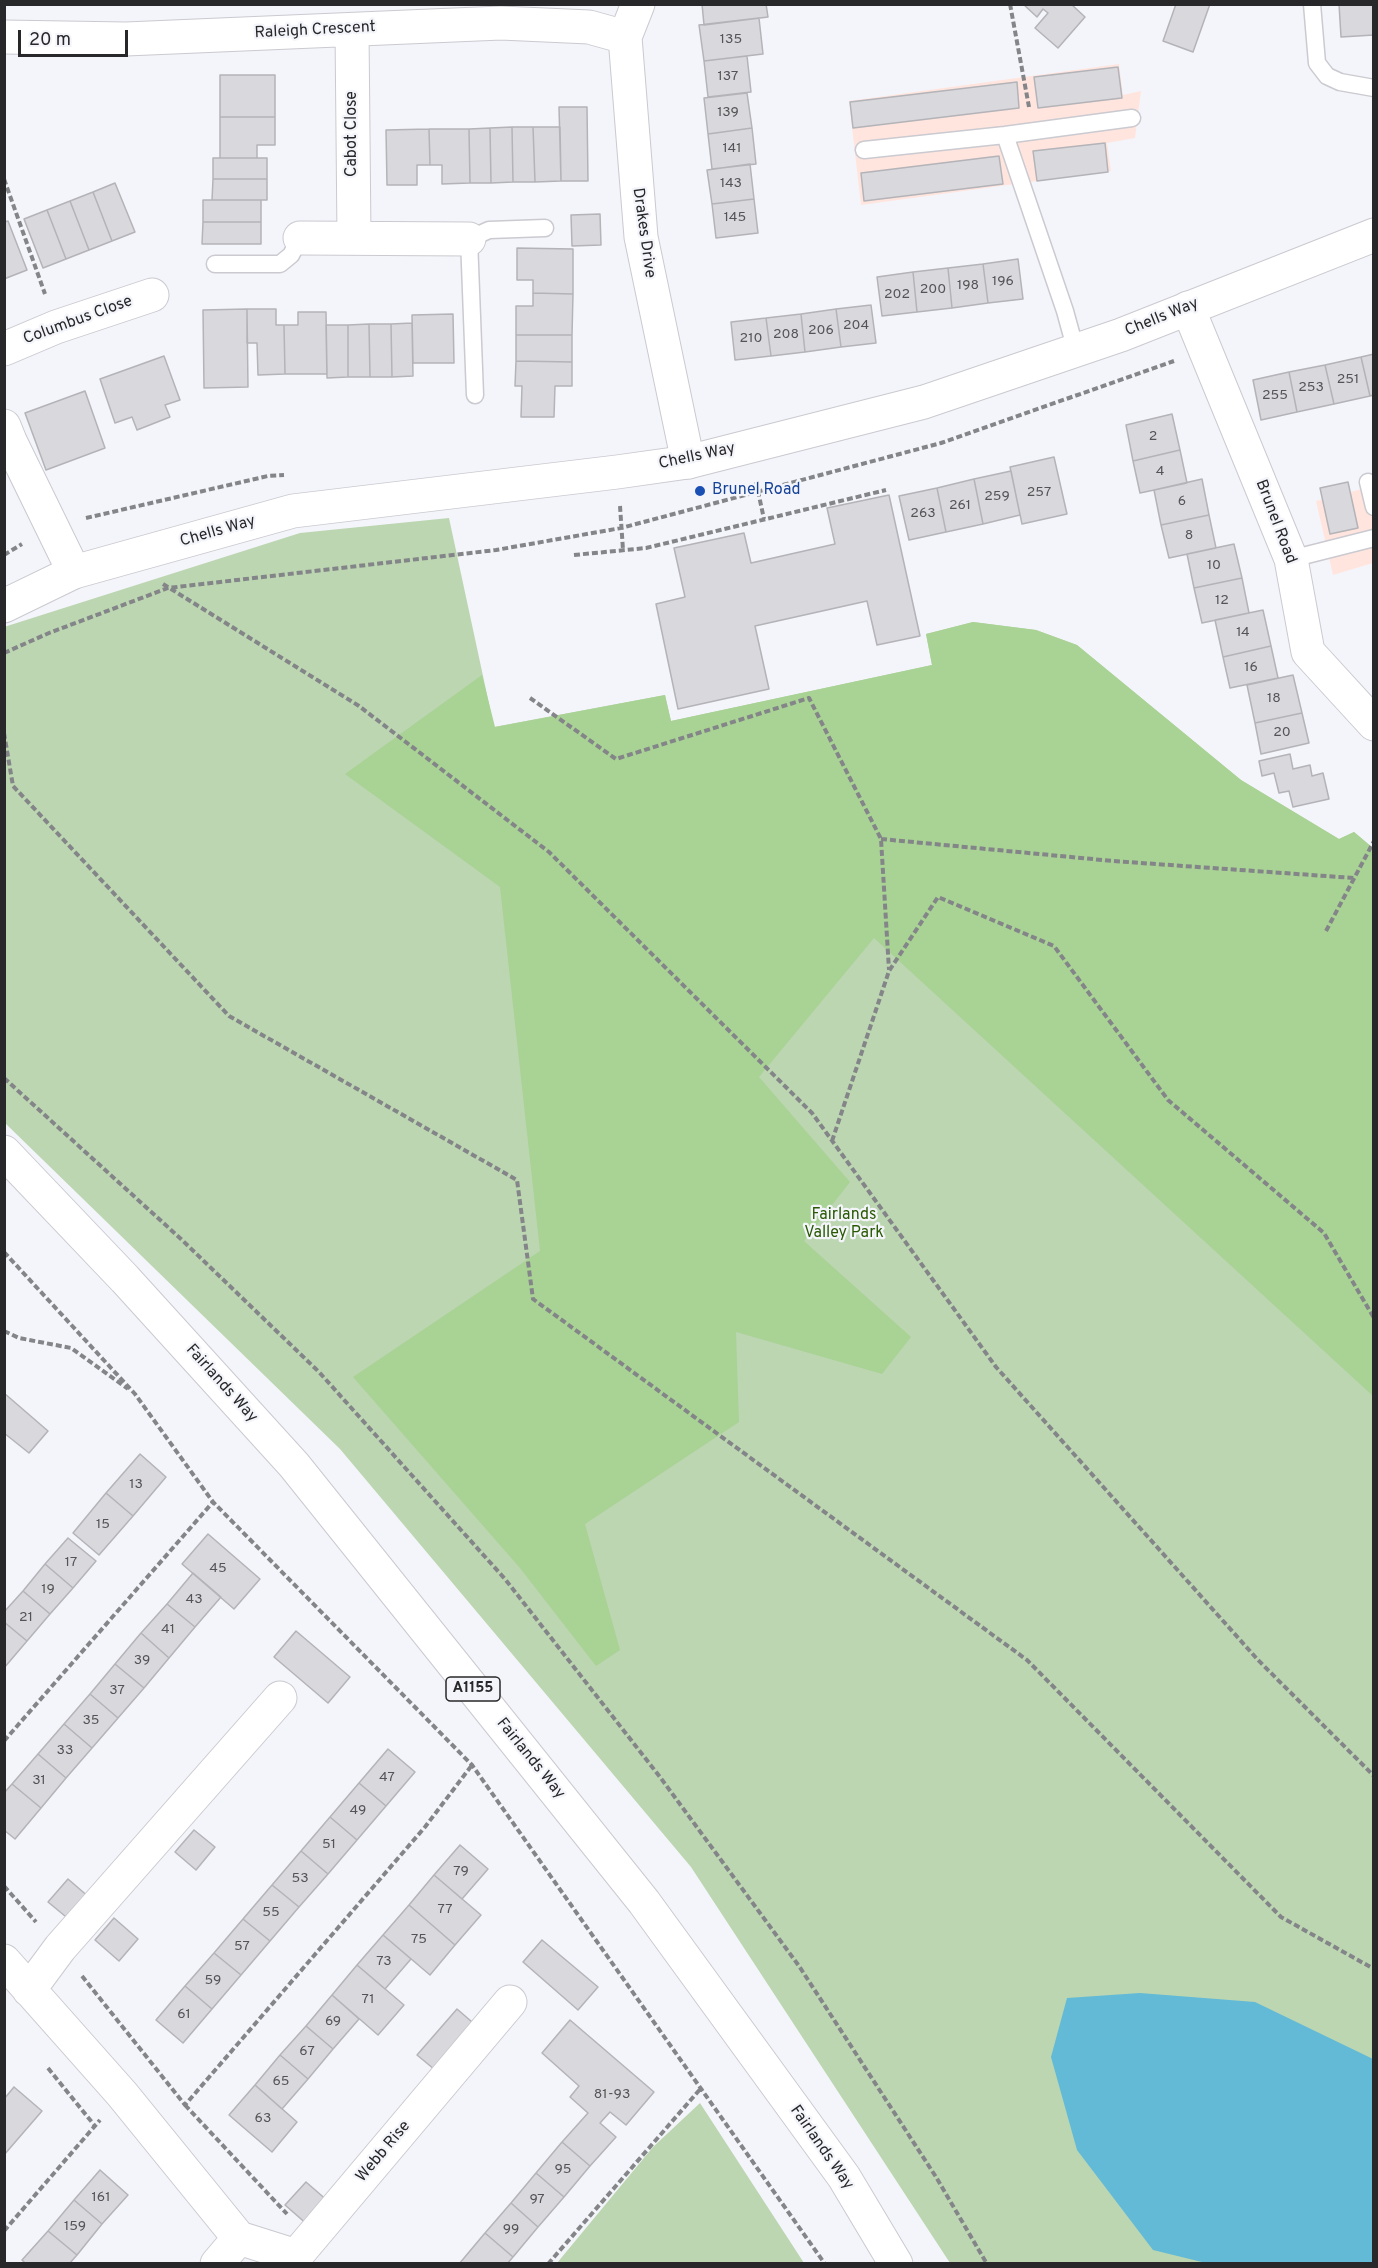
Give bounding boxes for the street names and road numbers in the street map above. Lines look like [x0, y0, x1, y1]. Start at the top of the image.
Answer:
street label: Raleigh Crescent [254, 18, 376, 44]
street label: Cabot Close [343, 91, 363, 177]
street label: Drakes Drive [627, 187, 659, 279]
street label: Columbus Close [21, 292, 135, 350]
street label: Chells Way [1122, 295, 1202, 341]
street label: Chells Way [657, 440, 737, 474]
street label: Brunel Road [1250, 477, 1300, 567]
street label: Chells Way [178, 512, 258, 552]
street label: Fairlands Way [181, 1341, 261, 1427]
road number: A1155 [446, 1677, 500, 1701]
street label: Fairlands Way [492, 1715, 568, 1803]
street label: Fairlands Way [785, 2102, 857, 2194]
street label: Webb Rise [353, 2117, 415, 2187]

